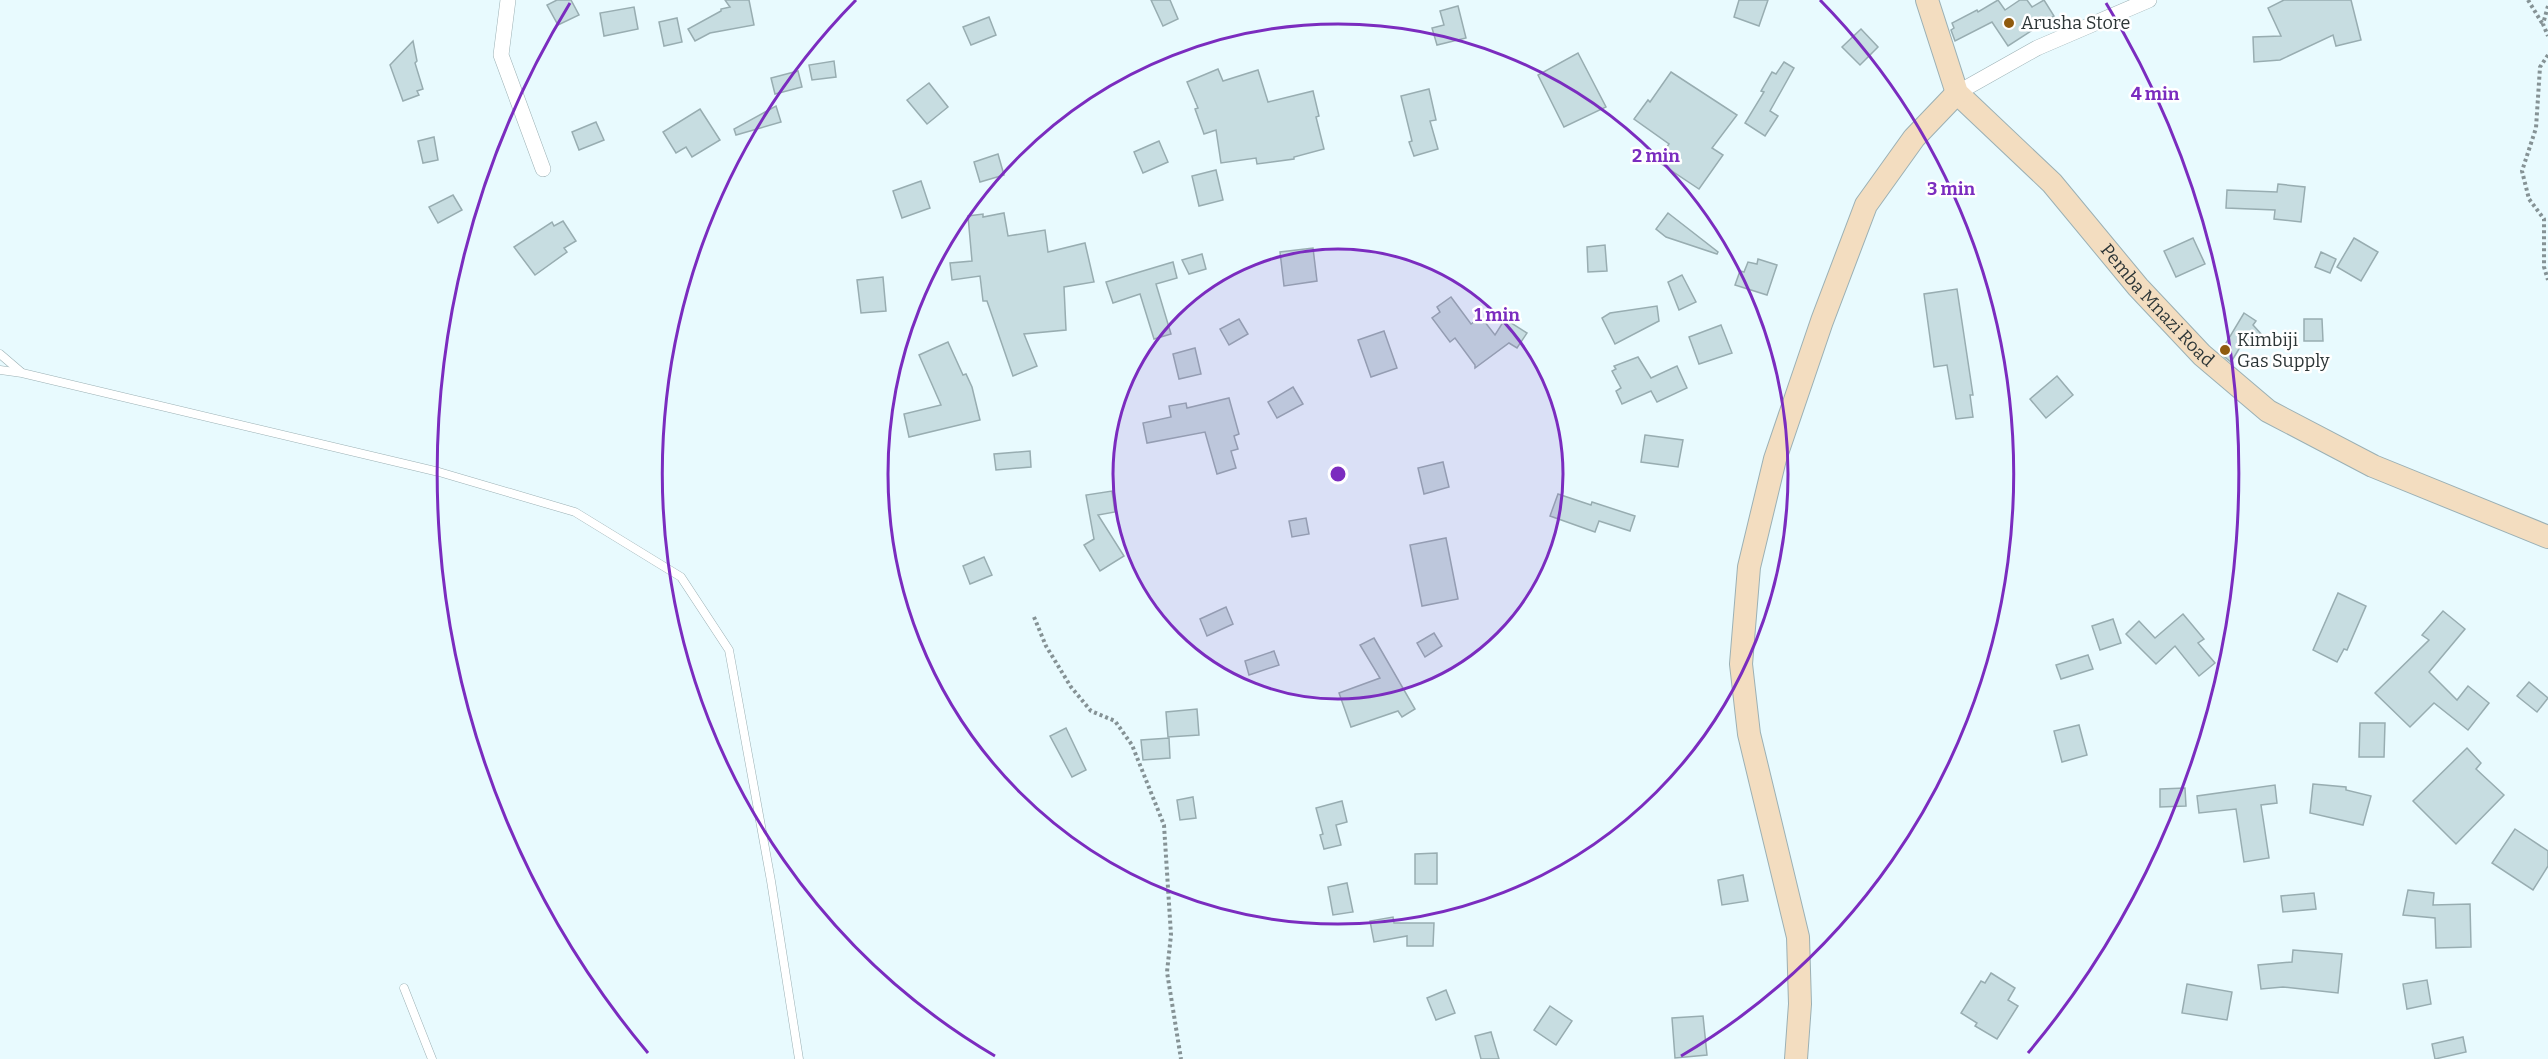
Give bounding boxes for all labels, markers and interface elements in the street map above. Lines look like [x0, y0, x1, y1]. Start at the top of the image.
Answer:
place label: Arusha Store [2021, 12, 2130, 34]
marker: Arusha Store [2002, 16, 2016, 30]
text: 4 min [2131, 83, 2180, 105]
text: 2 min [1632, 145, 1680, 167]
text: 3 min [1927, 178, 1975, 200]
street label: Pemba Mnazi Road [2096, 239, 2219, 372]
text: 1 min [1474, 304, 1520, 326]
place label: Kimbiji Gas Supply [2237, 329, 2330, 372]
marker: Kimbiji Gas Supply [2218, 343, 2232, 357]
centre of rings [1328, 464, 1348, 484]

